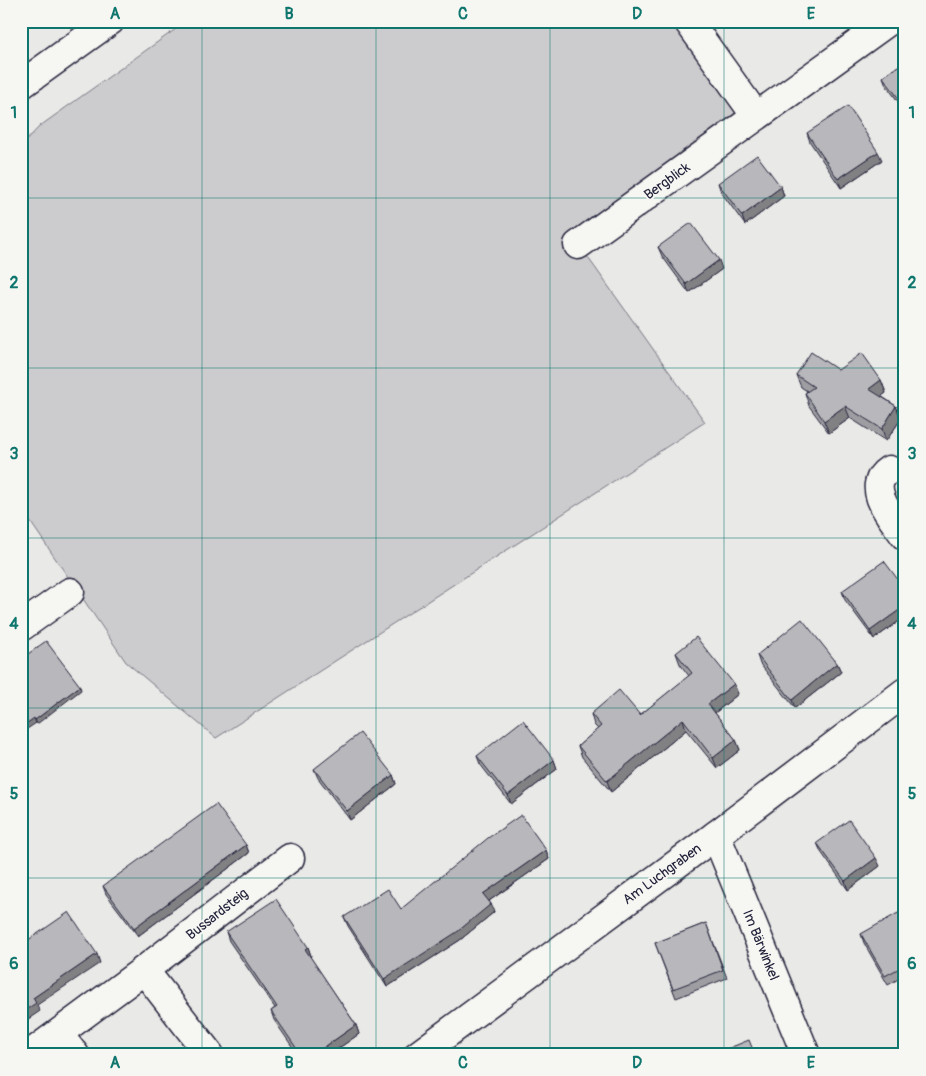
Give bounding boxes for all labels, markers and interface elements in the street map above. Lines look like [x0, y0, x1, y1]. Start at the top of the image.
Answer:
text: A [110, 4, 121, 24]
text: B [284, 4, 294, 24]
text: C [458, 4, 468, 24]
text: D [632, 4, 642, 24]
text: E [807, 4, 816, 24]
text: 1 [11, 103, 17, 123]
text: 1 [909, 103, 915, 123]
street label: Bergblick [641, 159, 693, 203]
text: 2 [10, 273, 19, 293]
text: 2 [908, 273, 917, 293]
text: 3 [10, 444, 19, 464]
text: 3 [908, 444, 917, 464]
text: 4 [9, 614, 19, 634]
text: 4 [907, 614, 917, 634]
text: 5 [10, 784, 19, 804]
text: 5 [908, 784, 917, 804]
street label: Am Luchgraben [619, 840, 705, 908]
street label: Bussardsteig [183, 885, 251, 943]
street label: Im Bärwinkel [739, 907, 783, 983]
text: 6 [9, 954, 19, 974]
text: 6 [907, 954, 917, 974]
text: A [110, 1053, 121, 1073]
text: B [284, 1053, 294, 1073]
text: C [458, 1053, 468, 1073]
text: D [632, 1053, 642, 1073]
text: E [807, 1053, 816, 1073]

